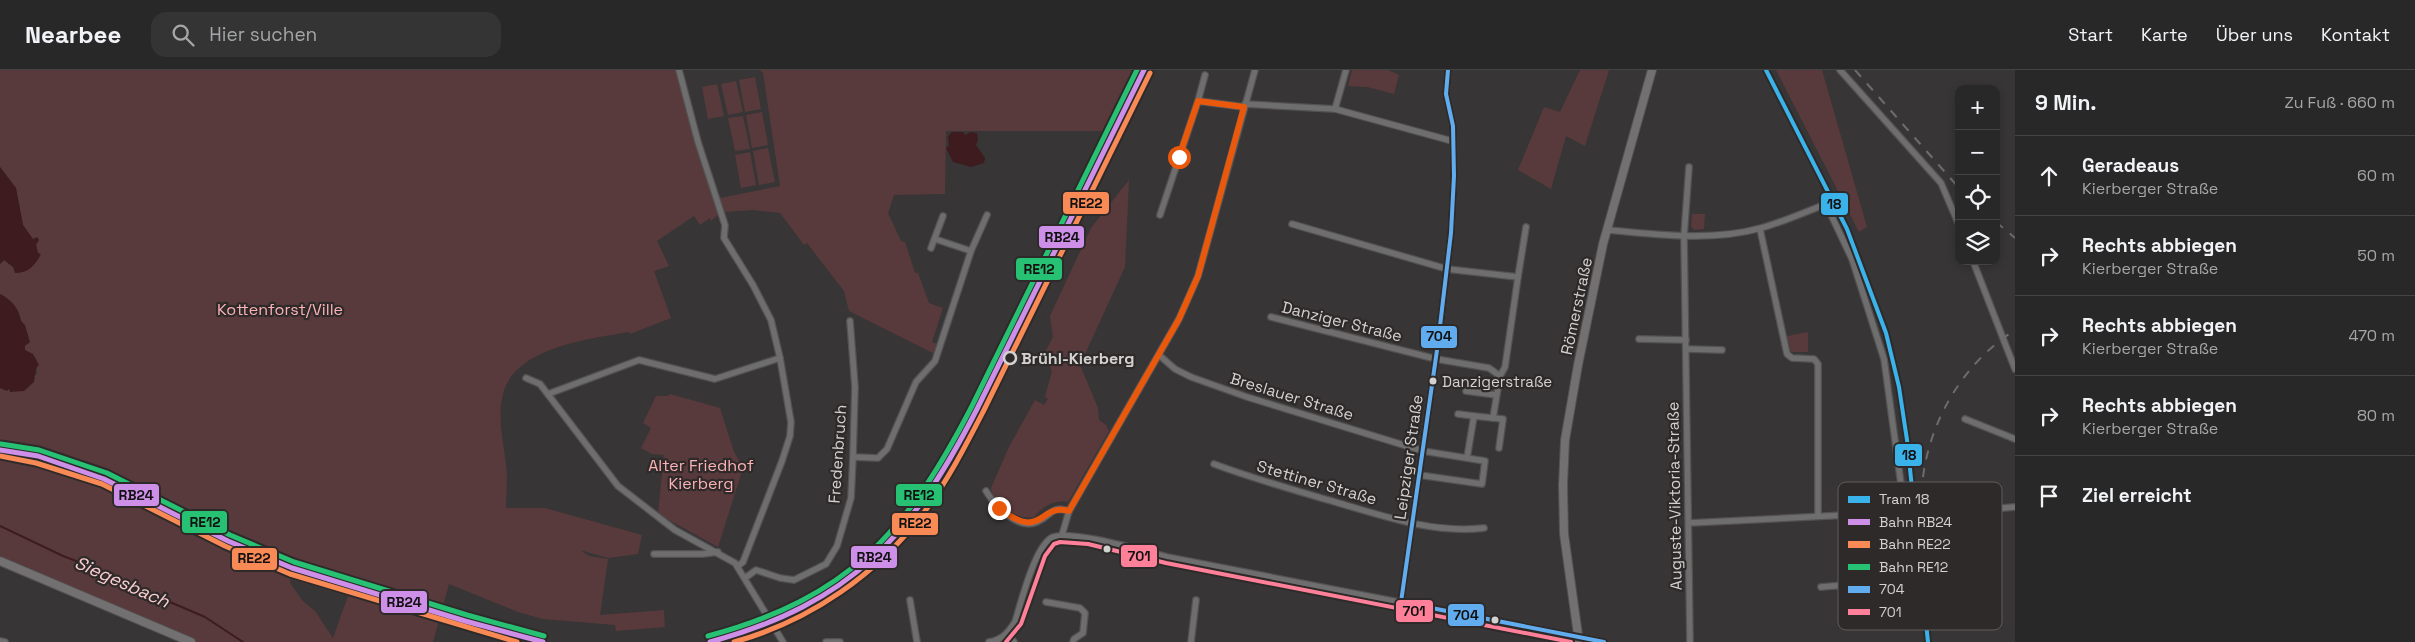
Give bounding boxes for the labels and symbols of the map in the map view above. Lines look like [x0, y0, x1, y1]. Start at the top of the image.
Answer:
route start [1168, 146, 1191, 169]
line badge: RE22 [1062, 191, 1110, 215]
line badge: 18 [1820, 192, 1849, 216]
text: RE22 [1069, 194, 1103, 212]
text: 18 [1827, 195, 1842, 213]
line badge: RB24 [1038, 225, 1085, 249]
text: RB24 [1044, 228, 1080, 246]
street label: Römerstraße [1556, 255, 1597, 357]
line badge: RE12 [1015, 257, 1063, 281]
text: RE12 [1023, 260, 1055, 278]
street label: Danziger Straße [1279, 296, 1404, 347]
park label: Kottenforst/Ville [217, 299, 343, 320]
line badge: 704 [1420, 325, 1458, 349]
text: 704 [1426, 327, 1452, 345]
place label: Brühl-Kierberg [1021, 348, 1134, 369]
marker: Brühl-Kierberg [1003, 351, 1017, 365]
street label: Breslauer Straße [1227, 368, 1356, 425]
place label: Danzigerstraße [1442, 372, 1552, 391]
marker: Danzigerstraße [1428, 376, 1438, 386]
street label: Leipziger Straße [1389, 393, 1428, 521]
street label: Auguste-Viktoria-Straße [1662, 402, 1687, 590]
street label: Fredenbruch [824, 404, 851, 504]
line badge: 18 [1894, 443, 1923, 467]
text: 18 [1902, 446, 1917, 464]
park label: Alter Friedhof Kierberg [648, 455, 754, 494]
street label: Stettiner Straße [1254, 455, 1379, 510]
legend [1838, 482, 2002, 630]
line badge: RB24 [113, 483, 160, 507]
line badge: RE12 [895, 483, 943, 507]
text: RB24 [118, 486, 154, 504]
text: RE12 [903, 486, 935, 504]
text: Tram 18 [1879, 490, 1930, 508]
route end [988, 497, 1011, 520]
line badge: RE12 [181, 510, 228, 534]
line badge: RE22 [891, 512, 939, 536]
text: RE12 [189, 513, 221, 531]
text: Bahn RB24 [1879, 513, 1952, 531]
text: RE22 [898, 514, 932, 532]
text: Bahn RE22 [1879, 535, 1951, 553]
unlabelled marker [1102, 544, 1112, 554]
line badge: 701 [1120, 544, 1158, 568]
line badge: RB24 [850, 545, 898, 569]
line badge: RE22 [231, 547, 278, 571]
text: 701 [1127, 547, 1151, 565]
text: RB24 [856, 548, 892, 566]
text: RE22 [237, 549, 271, 567]
water label: Siegesbach [71, 550, 174, 613]
text: Bahn RE12 [1879, 558, 1948, 576]
text: 704 [1879, 580, 1905, 598]
line badge: RB24 [380, 590, 428, 614]
text: RB24 [386, 593, 422, 611]
line badge: 701 [1395, 599, 1434, 623]
text: 701 [1402, 602, 1426, 620]
line badge: 704 [1447, 603, 1485, 627]
text: 701 [1879, 603, 1902, 621]
text: 704 [1453, 606, 1479, 624]
unlabelled marker [1490, 615, 1500, 625]

